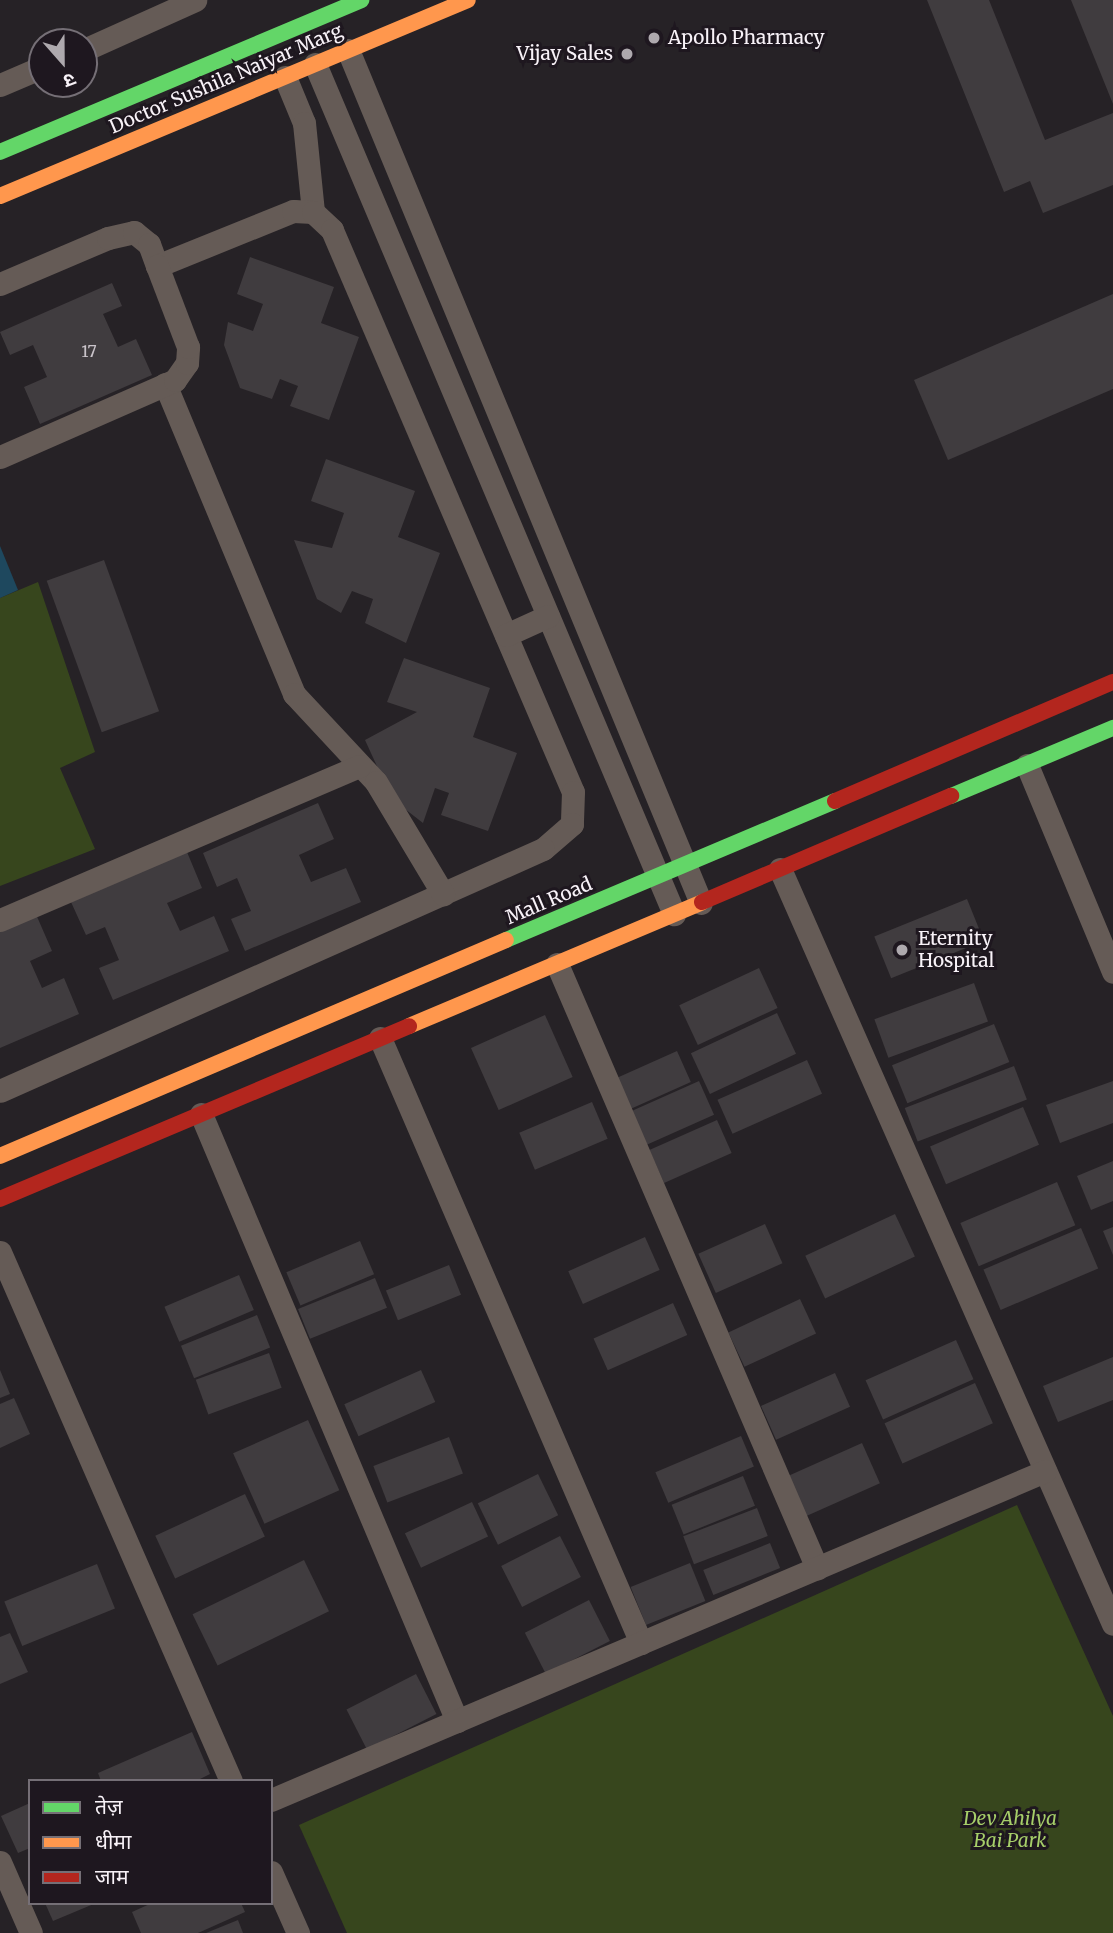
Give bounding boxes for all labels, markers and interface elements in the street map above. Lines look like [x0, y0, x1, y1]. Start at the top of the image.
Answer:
street label: Doctor Sushila Naiyar Marg [106, 19, 346, 139]
place label: Apollo Pharmacy [668, 27, 825, 49]
north arrow [28, 28, 98, 98]
marker: Apollo Pharmacy [646, 30, 662, 46]
place label: Vijay Sales [516, 43, 613, 65]
marker: Vijay Sales [619, 46, 635, 62]
text: उ [60, 68, 79, 94]
house number: 17 [81, 341, 97, 361]
street label: Mall Road [502, 873, 596, 929]
place label: Eternity Hospital [918, 928, 994, 972]
marker: Eternity Hospital [892, 940, 912, 960]
legend [28, 1779, 273, 1905]
text: तेज़ [95, 1793, 123, 1820]
park label: Dev Ahilya Bai Park [963, 1808, 1057, 1852]
text: धीमा [95, 1828, 131, 1855]
text: जाम [95, 1863, 129, 1890]

